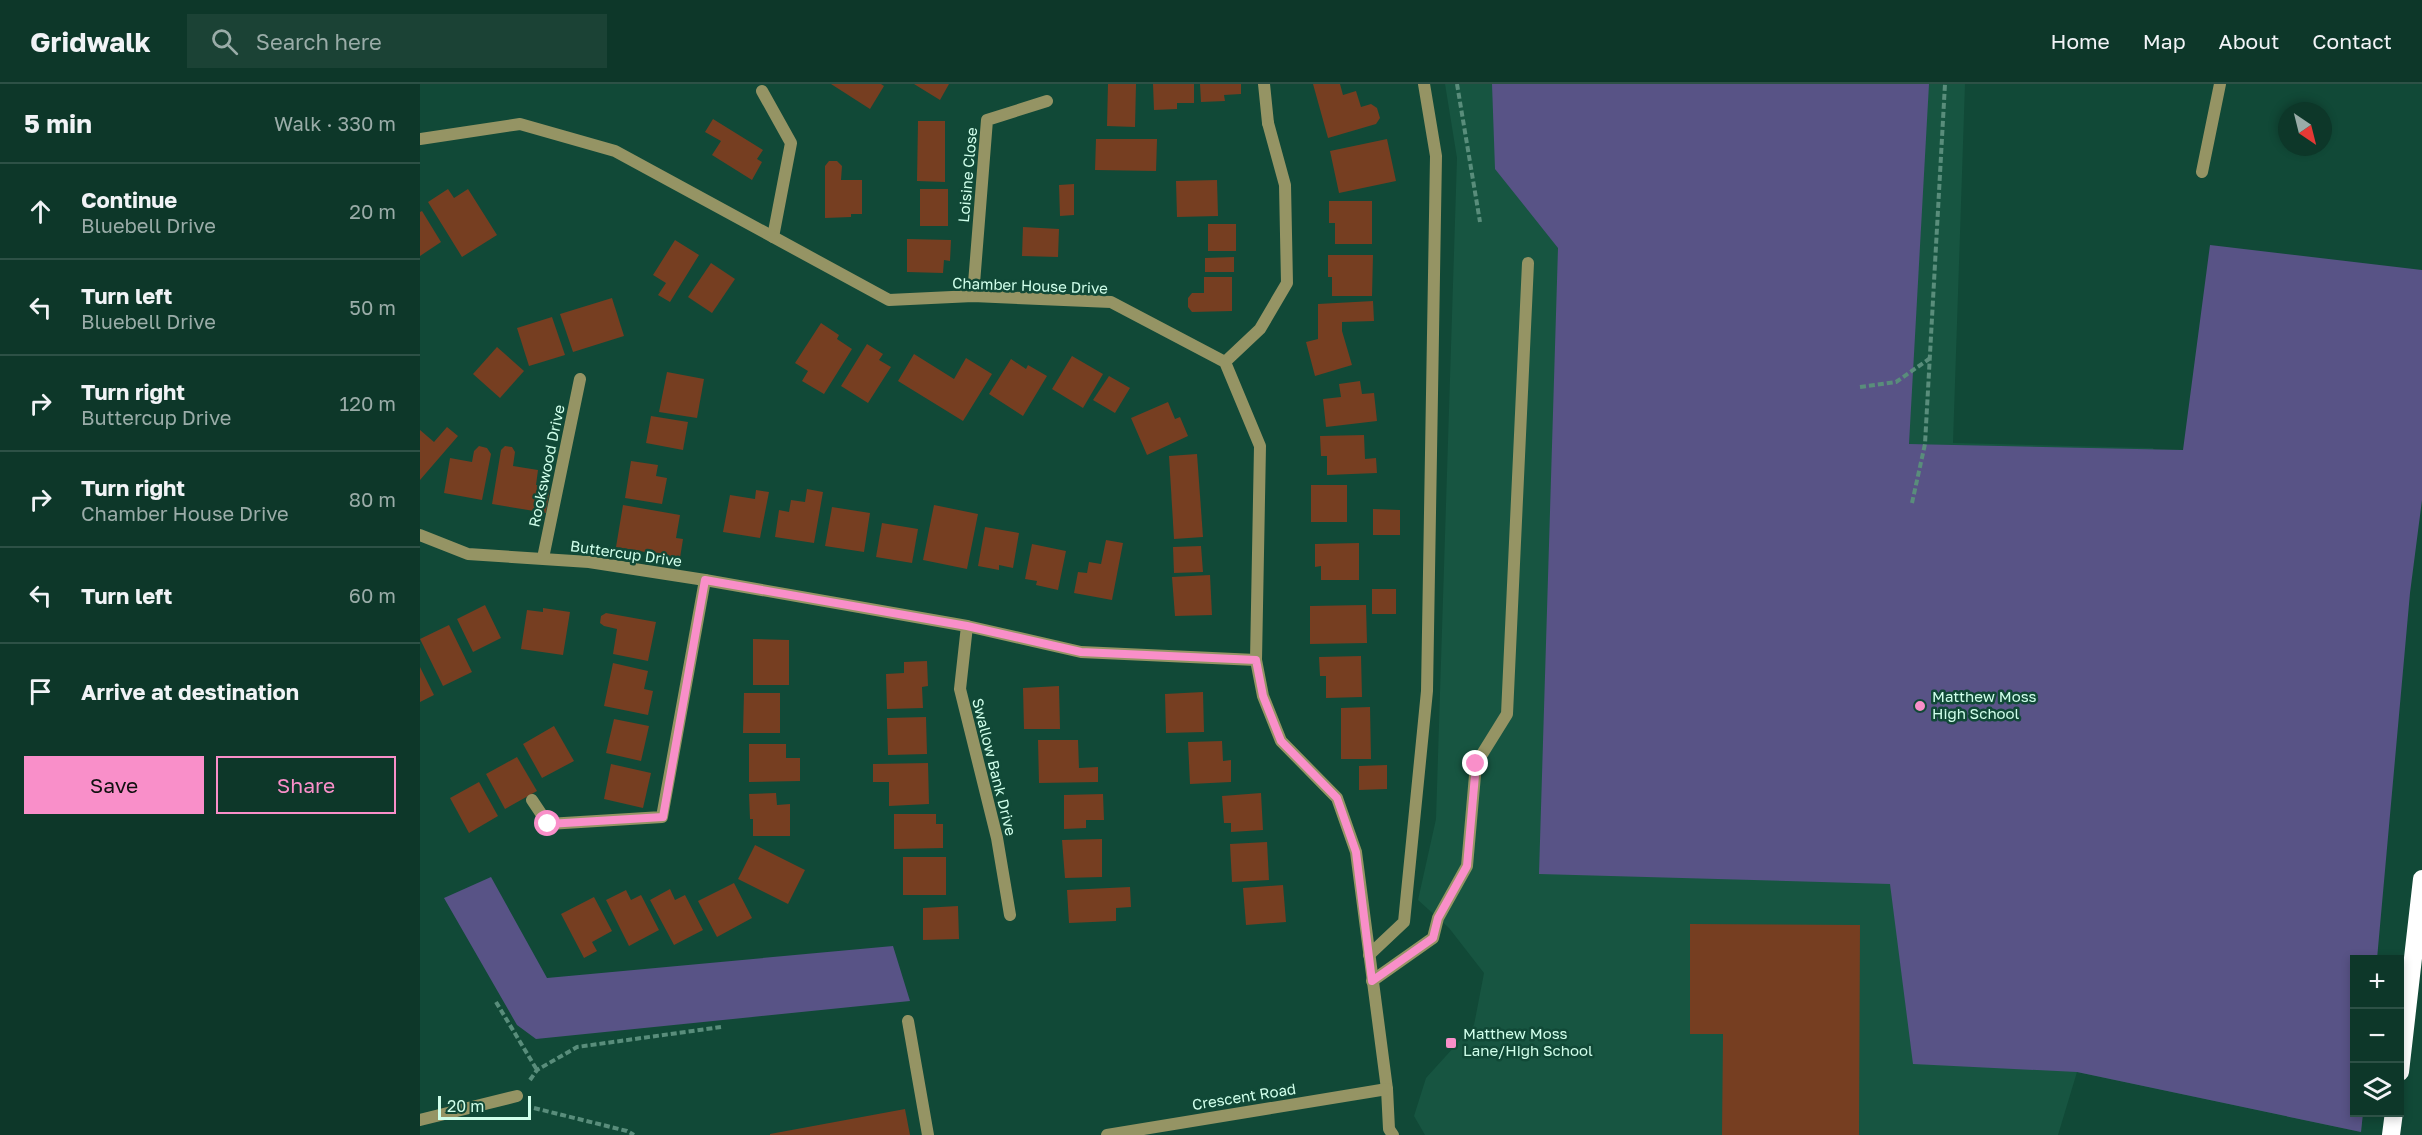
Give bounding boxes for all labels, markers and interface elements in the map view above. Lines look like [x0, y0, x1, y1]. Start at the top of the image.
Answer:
search box [187, 14, 607, 68]
text: Gridwalk [30, 25, 151, 58]
icon: search [208, 25, 241, 58]
text: Search here [256, 28, 382, 55]
text: Home [2050, 28, 2110, 54]
text: Map [2143, 28, 2186, 54]
text: About [2219, 28, 2279, 54]
text: Contact [2312, 28, 2392, 54]
north arrow [2278, 102, 2332, 156]
text: 5 min [24, 108, 92, 139]
text: Walk · 330 m [274, 111, 396, 135]
street label: Loisine Close [954, 126, 980, 223]
text: Continue [81, 186, 177, 213]
icon: ahead [24, 195, 57, 228]
text: 20 m [349, 199, 396, 223]
text: Bluebell Drive [81, 213, 216, 237]
street label: Chamber House Drive [952, 273, 1108, 297]
text: Turn left [81, 282, 172, 309]
icon: left [24, 291, 57, 324]
text: 50 m [349, 295, 396, 319]
text: Bluebell Drive [81, 309, 216, 333]
text: Turn right [81, 378, 185, 405]
icon: right [24, 387, 57, 420]
text: 120 m [340, 391, 396, 415]
street label: Rookswood Drive [524, 403, 568, 529]
text: Buttercup Drive [81, 405, 231, 429]
text: Turn right [81, 474, 185, 501]
icon: right [24, 483, 57, 516]
text: 80 m [349, 487, 396, 511]
text: Chamber House Drive [81, 501, 289, 525]
street label: Buttercup Drive [569, 536, 684, 570]
icon: left [24, 579, 57, 612]
text: Turn left [81, 582, 172, 609]
text: 60 m [349, 583, 396, 607]
icon: arrive [24, 675, 57, 708]
text: Arrive at destination [81, 678, 299, 705]
place label: Matthew Moss High School [1932, 687, 2037, 722]
street label: Swallow Bank Drive [969, 696, 1021, 838]
marker: Matthew Moss High School [1913, 699, 1927, 713]
route end [1462, 750, 1488, 776]
button: Save [24, 756, 204, 814]
button: Share [216, 756, 396, 814]
route start [534, 810, 560, 836]
map controls [2350, 955, 2404, 1117]
button: + [2350, 955, 2404, 1009]
button: − [2350, 1009, 2404, 1063]
place label: Matthew Moss Lane/High School [1463, 1024, 1593, 1059]
marker: Matthew Moss Lane/High School [1444, 1036, 1458, 1050]
button: layers [2350, 1063, 2404, 1117]
street label: Crescent Road [1191, 1079, 1297, 1113]
scale bar [438, 1093, 531, 1120]
text: 20 m [447, 1096, 484, 1116]

